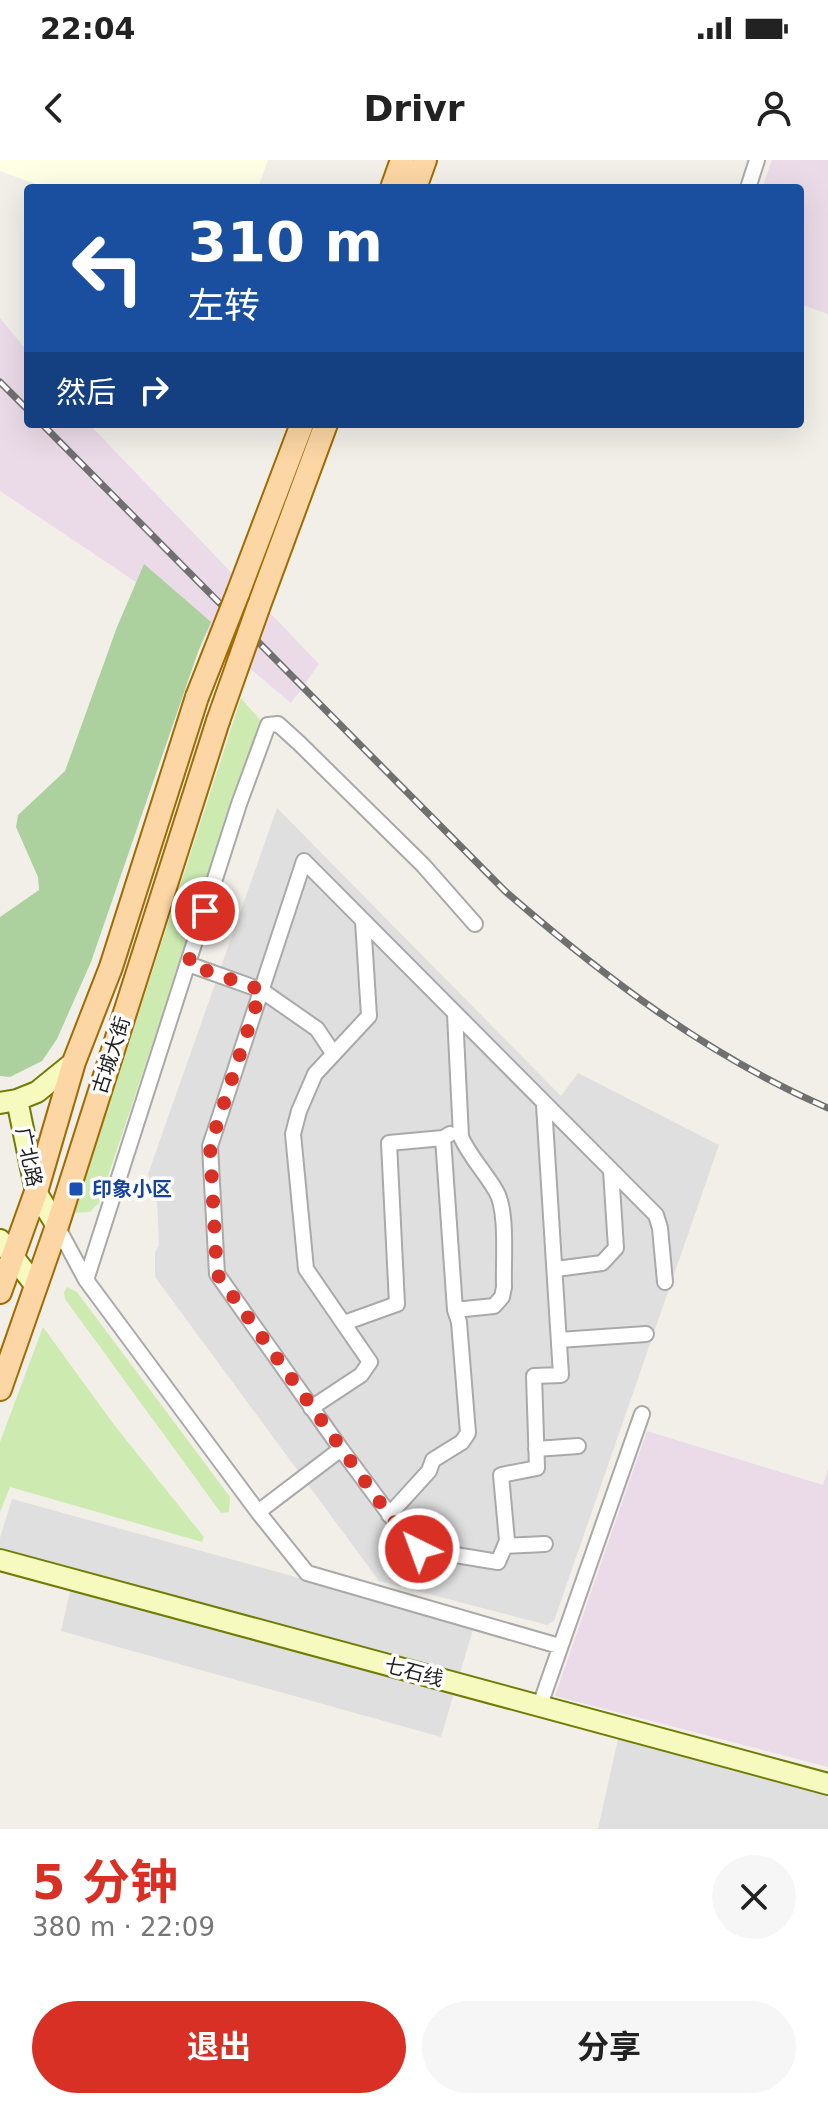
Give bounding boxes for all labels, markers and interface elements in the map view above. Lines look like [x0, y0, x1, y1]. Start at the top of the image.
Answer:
text: 22:04 [40, 11, 136, 46]
icon: back [32, 86, 76, 130]
icon: person [752, 86, 796, 130]
text: Drivr [363, 88, 465, 129]
text: 310 m [188, 209, 383, 274]
icon: left [56, 216, 160, 320]
text: 左转 [188, 285, 260, 326]
icon: right [132, 368, 176, 412]
text: 然后 [56, 375, 116, 410]
pin [171, 877, 239, 945]
icon: arrive [183, 889, 227, 933]
street label: 古城大街 [87, 1013, 135, 1097]
street label: 广北路 [11, 1125, 47, 1189]
place label: 印象小区 [92, 1177, 172, 1201]
marker: 印象小区 [67, 1180, 85, 1198]
position arrow [377, 1507, 461, 1591]
street label: 七石线 [382, 1653, 446, 1691]
text: 5 分钟 [32, 1854, 178, 1910]
button: close [712, 1855, 796, 1939]
text: 380 m · 22:09 [32, 1912, 215, 1942]
button: 退出 [32, 2001, 406, 2093]
button: 分享 [422, 2001, 796, 2093]

